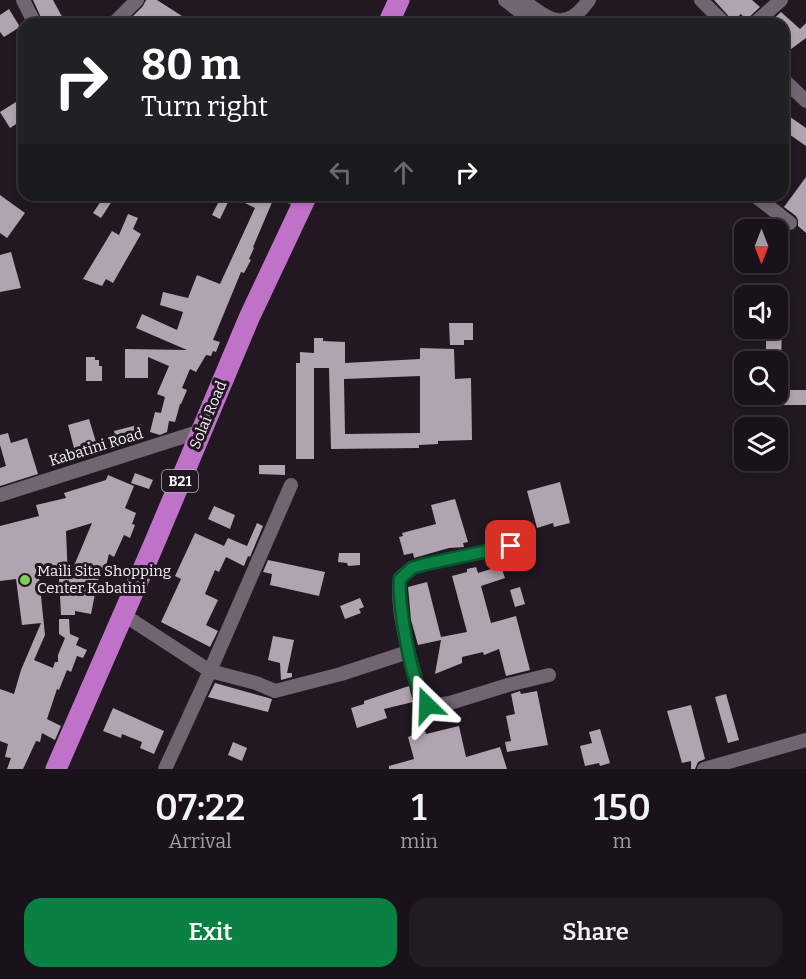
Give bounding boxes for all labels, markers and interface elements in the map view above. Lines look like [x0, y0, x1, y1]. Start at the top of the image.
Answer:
text: 80 m [141, 40, 241, 90]
icon: right [42, 42, 120, 120]
text: Turn right [141, 91, 268, 123]
icon: left [324, 156, 357, 189]
icon: ahead [387, 156, 420, 189]
icon: right [450, 156, 483, 189]
north arrow [734, 219, 788, 273]
map controls [734, 219, 788, 471]
button: sound [734, 285, 788, 339]
button: search [734, 351, 788, 405]
street label: Solai Road [186, 378, 230, 452]
button: layers [734, 417, 788, 471]
street label: Kabatini Road [47, 424, 145, 470]
road number: B21 [162, 470, 198, 492]
pin [485, 520, 536, 571]
icon: arrive [494, 529, 527, 562]
place label: Maili Sita Shopping Center Kabatini [37, 562, 171, 597]
marker: Maili Sita Shopping Center Kabatini [18, 573, 32, 587]
position arrow [395, 673, 459, 737]
text: 07:22 [155, 786, 245, 830]
text: 1 [412, 786, 427, 830]
text: 150 [593, 786, 651, 830]
text: Arrival [168, 829, 232, 853]
text: min [400, 829, 438, 853]
text: m [612, 829, 632, 853]
button: Exit [24, 898, 397, 967]
button: Share [409, 898, 782, 967]

